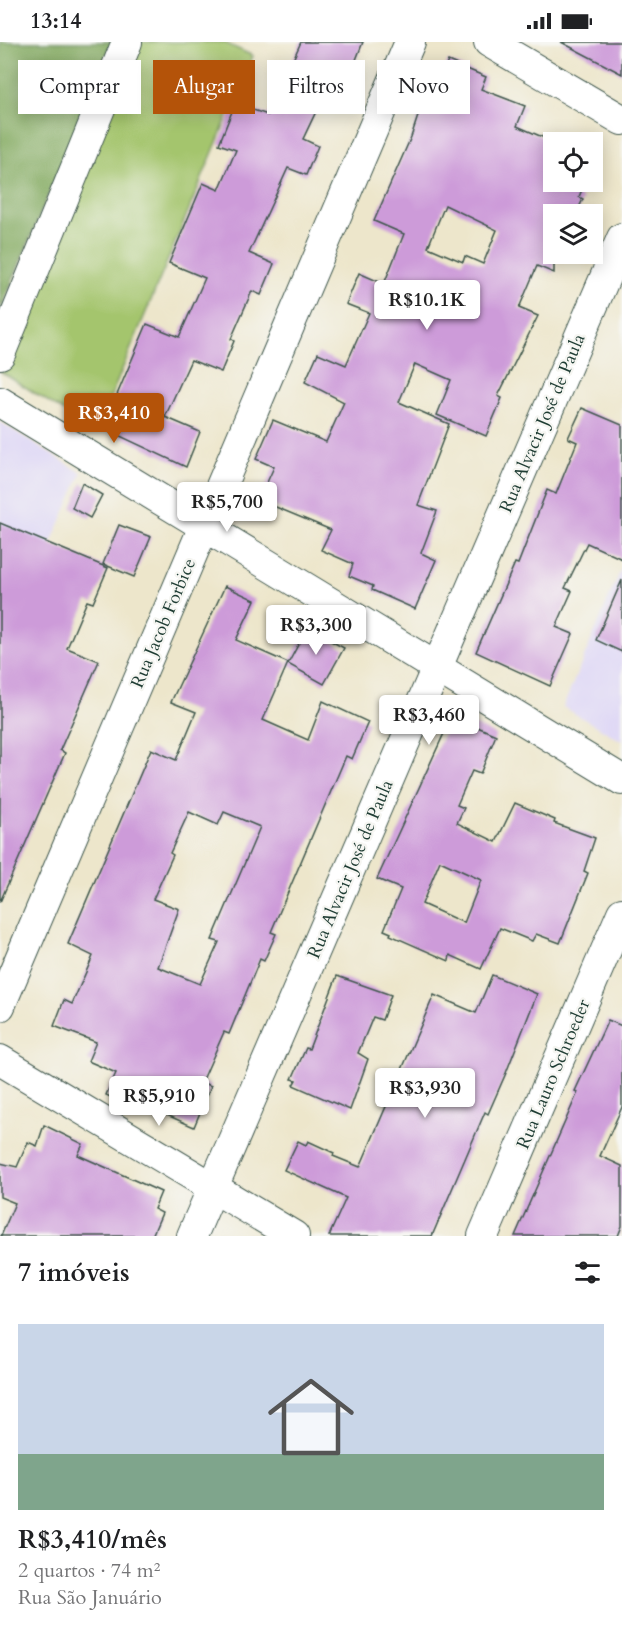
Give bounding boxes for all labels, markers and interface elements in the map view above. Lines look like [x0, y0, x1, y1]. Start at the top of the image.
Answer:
text: 13:14 [30, 6, 81, 36]
chip: Comprar [18, 60, 141, 114]
chip: Alugar [153, 60, 255, 114]
chip: Filtros [267, 60, 365, 114]
chip: Novo [377, 60, 470, 114]
map controls [543, 132, 603, 264]
button: locate [543, 132, 603, 192]
button: layers [543, 204, 603, 264]
pin: R$10.1K [372, 280, 482, 331]
text: R$10.1K [388, 286, 466, 313]
street label: Rua Alvacir José de Paula [493, 330, 592, 516]
pin: R$3,410 [59, 393, 169, 444]
text: R$3,410 [78, 399, 150, 426]
pin: R$5,700 [172, 482, 282, 533]
text: R$5,700 [191, 488, 263, 515]
street label: Rua Jacob Forbice [125, 554, 202, 692]
pin: R$3,300 [261, 605, 371, 656]
text: R$3,300 [280, 611, 352, 638]
pin: R$3,460 [374, 695, 484, 746]
text: R$3,460 [393, 701, 465, 728]
street label: Rua Alvacir José de Paula [301, 776, 400, 962]
street label: Rua Lauro Schroeder [511, 995, 596, 1153]
pin: R$3,930 [370, 1068, 480, 1119]
text: R$3,930 [389, 1074, 461, 1101]
pin: R$5,910 [104, 1076, 214, 1127]
text: R$5,910 [123, 1082, 195, 1109]
text: 7 imóveis [18, 1255, 130, 1290]
icon: filters [571, 1256, 604, 1289]
icon: home [257, 1363, 365, 1471]
text: R$3,410/mês [18, 1522, 167, 1557]
text: 2 quartos · 74 m² [18, 1557, 160, 1584]
text: Rua São Januário [18, 1584, 162, 1611]

